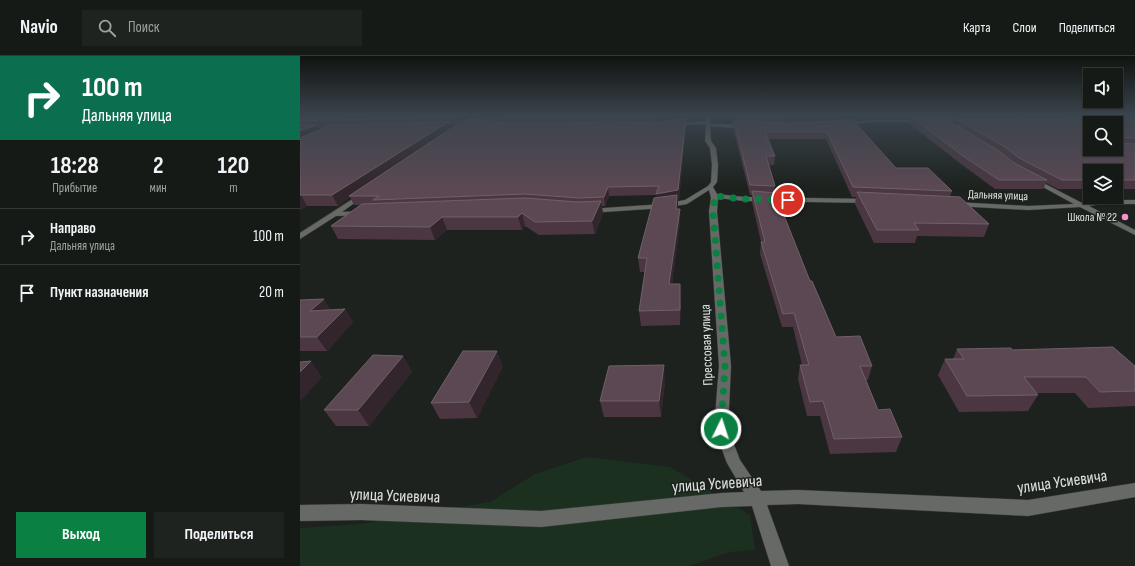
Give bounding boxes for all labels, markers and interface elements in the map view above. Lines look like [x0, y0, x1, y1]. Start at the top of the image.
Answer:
search box [82, 10, 362, 46]
text: Navio [20, 16, 58, 39]
icon: search [96, 17, 118, 39]
text: Поиск [128, 18, 160, 37]
text: Карта [963, 19, 991, 36]
text: Слои [1013, 19, 1037, 36]
text: Поделиться [1059, 19, 1115, 36]
map controls [1083, 68, 1123, 204]
button: sound [1083, 68, 1123, 108]
text: 100 m [82, 71, 143, 104]
icon: right [16, 72, 68, 124]
text: Дальняя улица [82, 105, 172, 126]
button: search [1083, 116, 1123, 156]
text: 18:28 [51, 151, 99, 180]
text: 2 [153, 151, 163, 180]
text: 120 [218, 151, 249, 180]
button: layers [1083, 164, 1123, 204]
text: Прибытие [52, 180, 97, 196]
text: мин [150, 180, 167, 196]
text: m [229, 180, 238, 196]
pin [771, 183, 805, 217]
street label: Дальняя улица [968, 187, 1029, 204]
icon: arrive [777, 189, 799, 211]
place label: Школа № 22 [1067, 210, 1117, 225]
marker: Школа № 22 [1120, 212, 1130, 222]
text: Направо [50, 219, 96, 238]
icon: right [16, 226, 38, 248]
text: 100 m [253, 227, 284, 246]
text: Дальняя улица [50, 238, 115, 254]
icon: arrive [16, 282, 38, 304]
text: Пункт назначения [50, 283, 148, 302]
text: 20 m [259, 283, 284, 302]
street label: Прессовая улица [697, 304, 716, 386]
position arrow [700, 408, 742, 450]
street label: улица Усиевича [1016, 466, 1108, 498]
street label: улица Усиевича [671, 471, 763, 497]
street label: улица Усиевича [349, 484, 441, 508]
button: Выход [16, 512, 146, 558]
button: Поделиться [154, 512, 284, 558]

